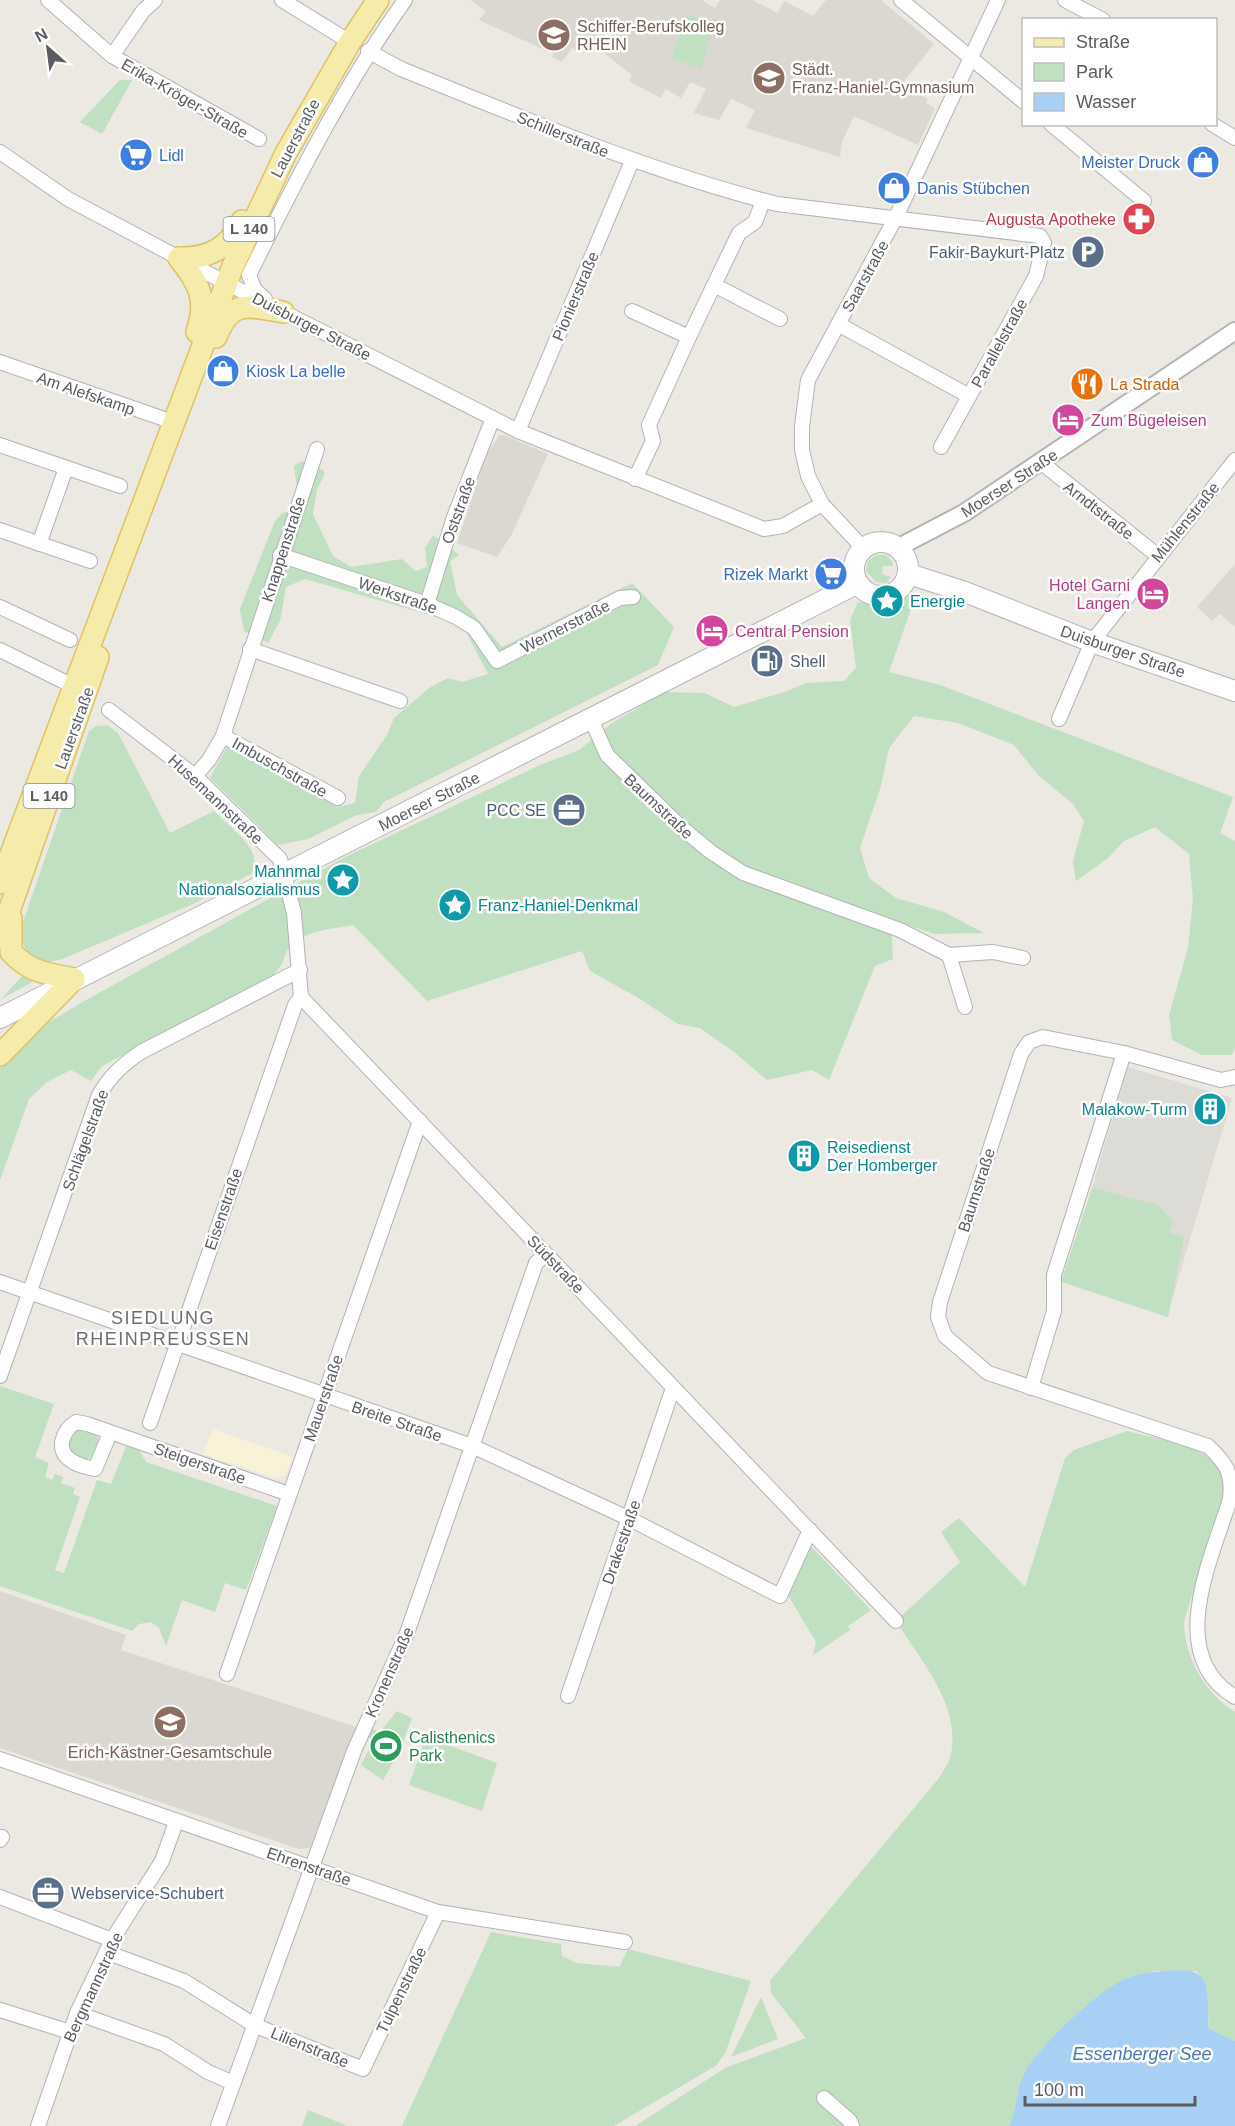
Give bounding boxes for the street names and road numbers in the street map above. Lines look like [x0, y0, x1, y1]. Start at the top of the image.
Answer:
street label: Erika-Kröger-Straße [119, 55, 251, 142]
street label: Lauerstraße [268, 96, 323, 180]
street label: Schillerstraße [514, 108, 611, 161]
road number: L 140 [224, 217, 274, 241]
street label: Saarstraße [839, 237, 892, 315]
street label: Pionierstraße [549, 249, 602, 343]
street label: Duisburger Straße [250, 289, 374, 364]
street label: Parallelstraße [968, 296, 1031, 391]
street label: Am Alefskamp [35, 369, 137, 418]
street label: Moerser Straße [958, 446, 1061, 521]
street label: Oststraße [438, 474, 479, 546]
street label: Arndtstraße [1061, 478, 1137, 543]
street label: Mühlenstraße [1148, 479, 1223, 566]
street label: Knappenstraße [258, 494, 308, 604]
street label: Werkstraße [356, 574, 440, 617]
street label: Wernerstraße [518, 597, 613, 656]
street label: Duisburger Straße [1058, 622, 1187, 681]
street label: Lauerstraße [52, 685, 97, 772]
street label: Imbuschstraße [229, 734, 330, 801]
street label: Husemannstraße [165, 751, 266, 847]
street label: Moerser Straße [376, 769, 483, 834]
street label: Baumstraße [621, 770, 696, 842]
road number: L 140 [23, 784, 74, 808]
street label: Schlägelstraße [59, 1087, 112, 1193]
street label: Baumstraße [955, 1146, 998, 1234]
street label: Eisenstraße [202, 1166, 245, 1252]
street label: Südstraße [524, 1232, 587, 1297]
street label: Mauerstraße [301, 1352, 346, 1444]
street label: Breite Straße [350, 1398, 444, 1445]
street label: Steigerstraße [152, 1440, 248, 1487]
street label: Drakestraße [599, 1498, 644, 1587]
street label: Kronenstraße [362, 1624, 417, 1720]
street label: Ehrenstraße [264, 1844, 353, 1889]
street label: Bergmannstraße [61, 1930, 126, 2045]
street label: Tulpenstraße [373, 1944, 430, 2036]
street label: Lilienstraße [268, 2024, 351, 2071]

